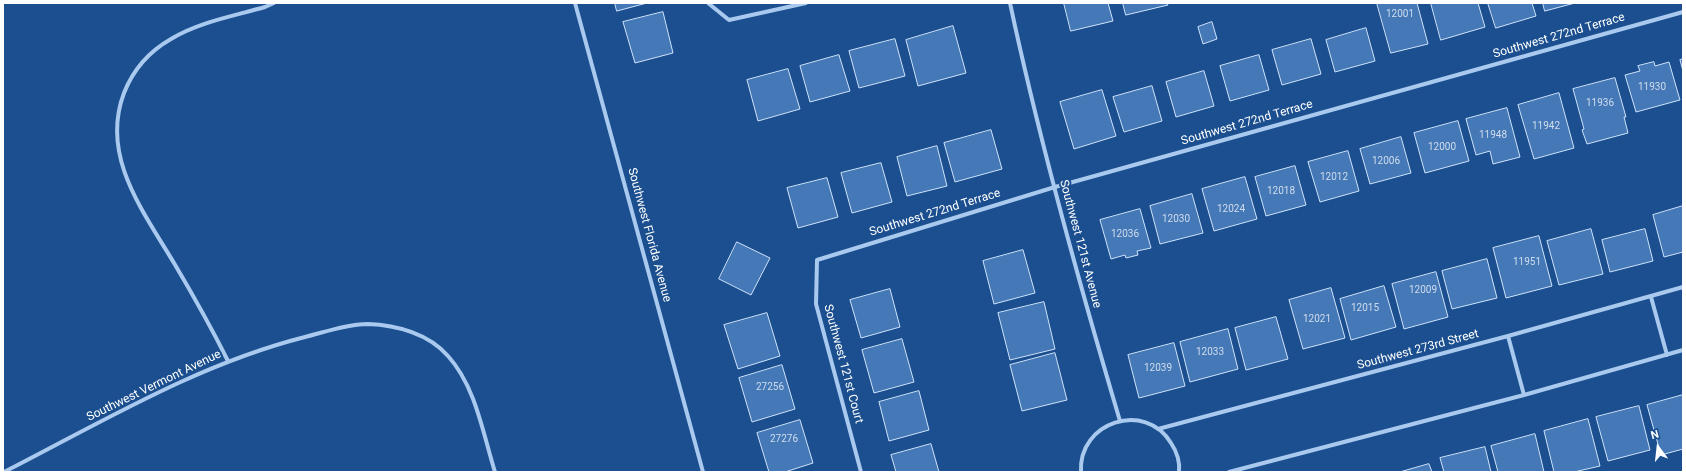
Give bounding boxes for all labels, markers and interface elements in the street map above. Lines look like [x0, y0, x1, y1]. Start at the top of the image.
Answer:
house number: 12001 [1386, 8, 1414, 20]
street label: Southwest 272nd Terrace [1492, 10, 1626, 62]
house number: 11930 [1638, 81, 1666, 93]
street label: Southwest 272nd Terrace [1180, 97, 1314, 149]
house number: 11936 [1586, 97, 1614, 109]
house number: 11942 [1532, 120, 1560, 132]
house number: 11948 [1479, 129, 1507, 141]
house number: 12000 [1428, 141, 1456, 153]
house number: 12006 [1372, 155, 1400, 167]
street label: Southwest Florida Avenue [624, 166, 674, 304]
house number: 12012 [1320, 171, 1348, 183]
street label: Southwest 121st Avenue [1056, 178, 1104, 310]
house number: 12018 [1267, 185, 1295, 197]
street label: Southwest 272nd Terrace [868, 186, 1002, 240]
house number: 12024 [1217, 203, 1245, 215]
house number: 12030 [1162, 213, 1190, 225]
house number: 12036 [1111, 228, 1139, 240]
house number: 11951 [1513, 256, 1541, 268]
house number: 12009 [1409, 284, 1437, 296]
house number: 12015 [1351, 302, 1379, 314]
street label: Southwest 121st Court [820, 303, 866, 425]
house number: 12021 [1303, 313, 1331, 325]
street label: Southwest 273rd Street [1356, 327, 1480, 373]
house number: 12033 [1196, 346, 1224, 358]
street label: Southwest Vermont Avenue [85, 347, 223, 425]
house number: 12039 [1144, 362, 1172, 374]
house number: 27256 [756, 381, 784, 393]
north arrow [1638, 427, 1678, 467]
text: N [1649, 428, 1660, 442]
house number: 27276 [770, 433, 798, 445]

